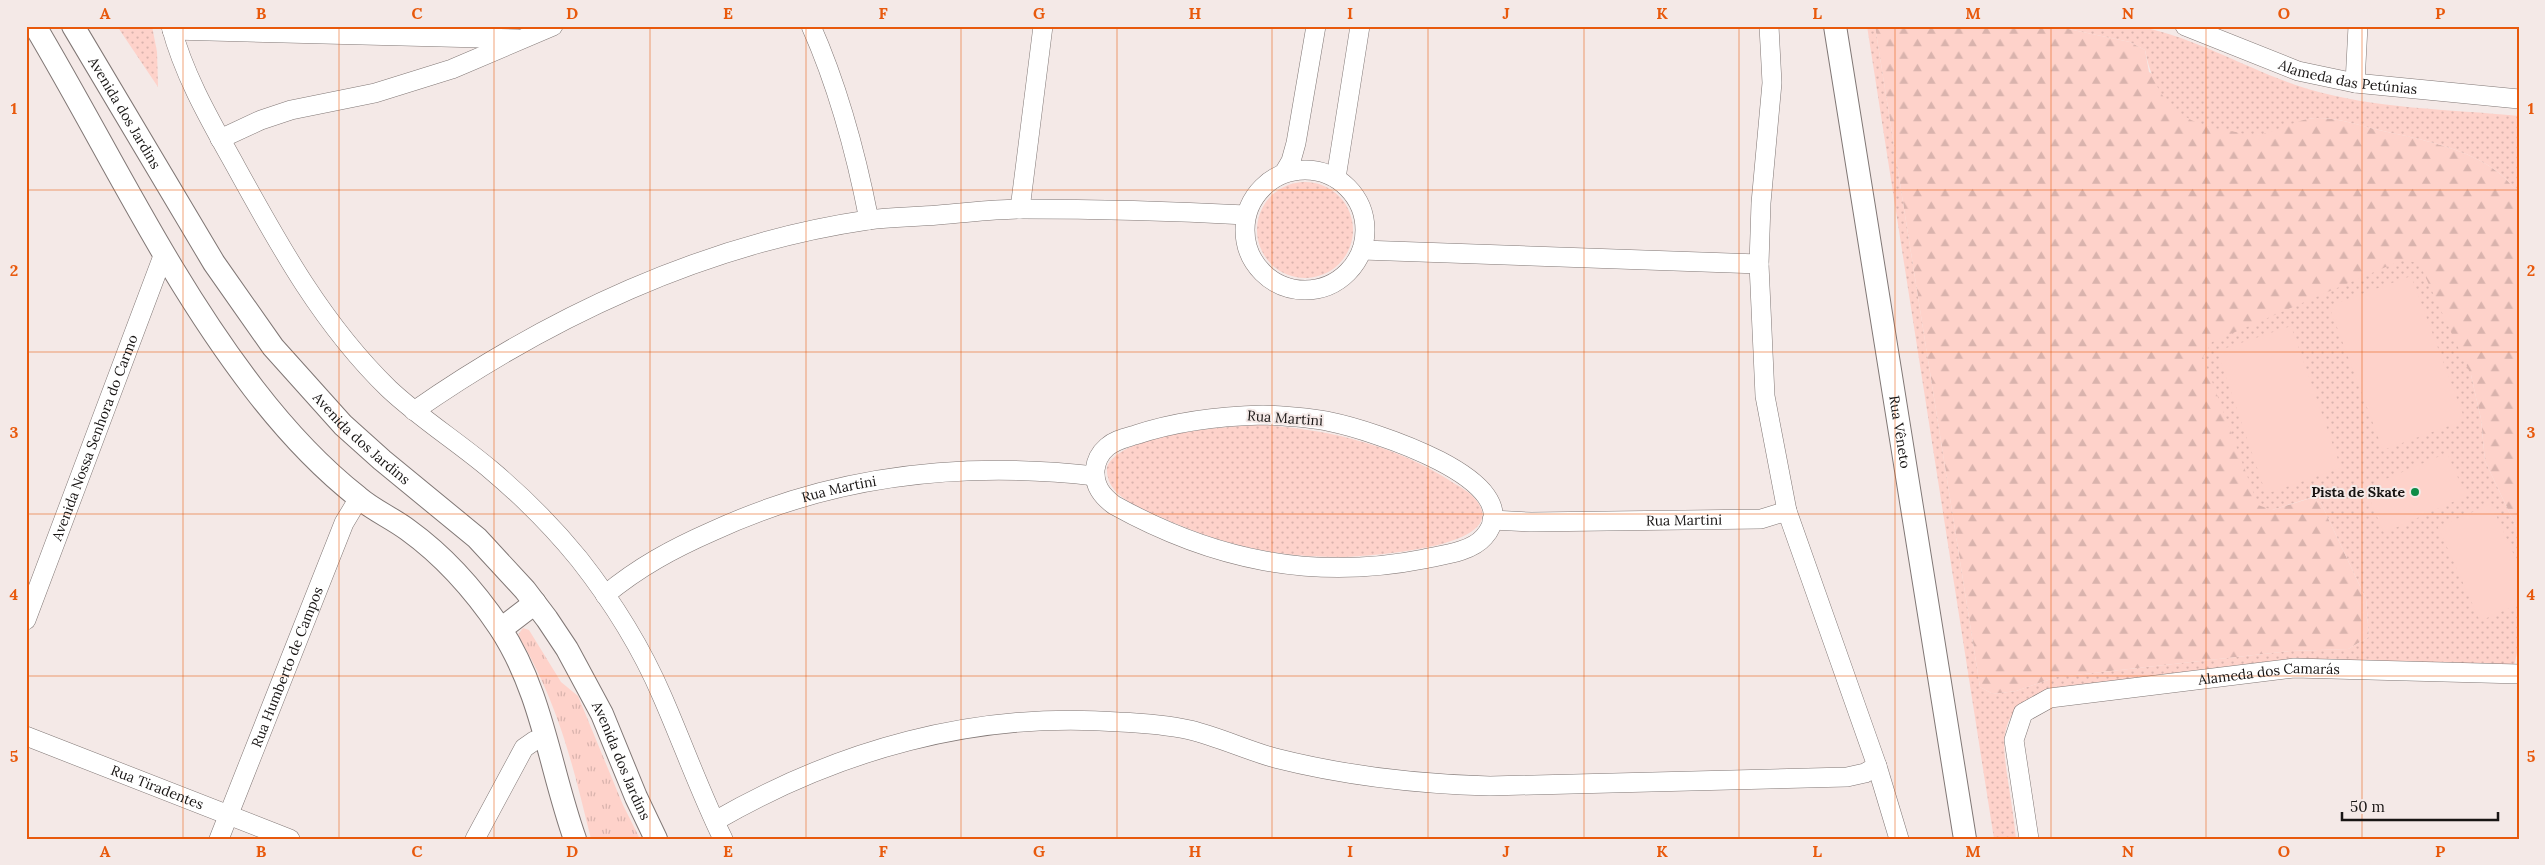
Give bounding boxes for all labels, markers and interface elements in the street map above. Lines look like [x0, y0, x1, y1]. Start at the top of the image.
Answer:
text: A [100, 3, 111, 23]
text: B [256, 3, 267, 23]
text: C [411, 3, 423, 23]
text: D [566, 3, 578, 23]
text: E [723, 3, 733, 23]
text: F [878, 3, 888, 23]
text: G [1033, 3, 1045, 23]
text: H [1189, 3, 1202, 23]
text: I [1347, 3, 1353, 23]
text: J [1502, 3, 1510, 23]
text: K [1656, 3, 1668, 23]
text: L [1812, 3, 1822, 23]
text: M [1965, 3, 1981, 23]
text: N [2122, 3, 2134, 23]
text: O [2278, 3, 2290, 23]
text: P [2435, 3, 2445, 23]
street label: Avenida dos Jardins [84, 53, 165, 172]
street label: Alameda das Petúnias [2275, 55, 2418, 98]
text: 1 [11, 98, 17, 118]
text: 1 [2528, 98, 2534, 118]
text: 2 [10, 260, 18, 280]
text: 2 [2527, 260, 2535, 280]
street label: Avenida Nossa Senhora do Carmo [47, 332, 142, 544]
street label: Avenida dos Jardins [308, 388, 414, 488]
street label: Rua Vêneto [1885, 394, 1915, 470]
street label: Rua Martini [1246, 406, 1324, 430]
text: 3 [10, 422, 19, 442]
text: 3 [2527, 422, 2536, 442]
street label: Rua Martini [799, 472, 878, 506]
place label: Pista de Skate [2311, 483, 2405, 501]
marker: Pista de Skate [2409, 486, 2421, 498]
street label: Rua Martini [1646, 511, 1722, 530]
text: 4 [10, 584, 19, 604]
street label: Rua Humberto de Campos [247, 584, 327, 750]
text: 4 [2527, 584, 2536, 604]
street label: Alameda dos Camarás [2196, 659, 2340, 689]
street label: Avenida dos Jardins [587, 697, 655, 823]
text: 5 [10, 746, 19, 766]
text: 5 [2527, 746, 2536, 766]
street label: Rua Tiradentes [108, 761, 206, 813]
scale bar [2342, 790, 2499, 822]
text: 50 m [2350, 797, 2385, 816]
text: A [100, 841, 111, 861]
text: B [256, 841, 267, 861]
text: C [411, 841, 423, 861]
text: D [566, 841, 578, 861]
text: E [723, 841, 733, 861]
text: F [878, 841, 888, 861]
text: G [1033, 841, 1045, 861]
text: H [1189, 841, 1202, 861]
text: I [1347, 841, 1353, 861]
text: J [1502, 841, 1510, 861]
text: K [1656, 841, 1668, 861]
text: L [1812, 841, 1822, 861]
text: M [1965, 841, 1981, 861]
text: N [2122, 841, 2134, 861]
text: O [2278, 841, 2290, 861]
text: P [2435, 841, 2445, 861]

